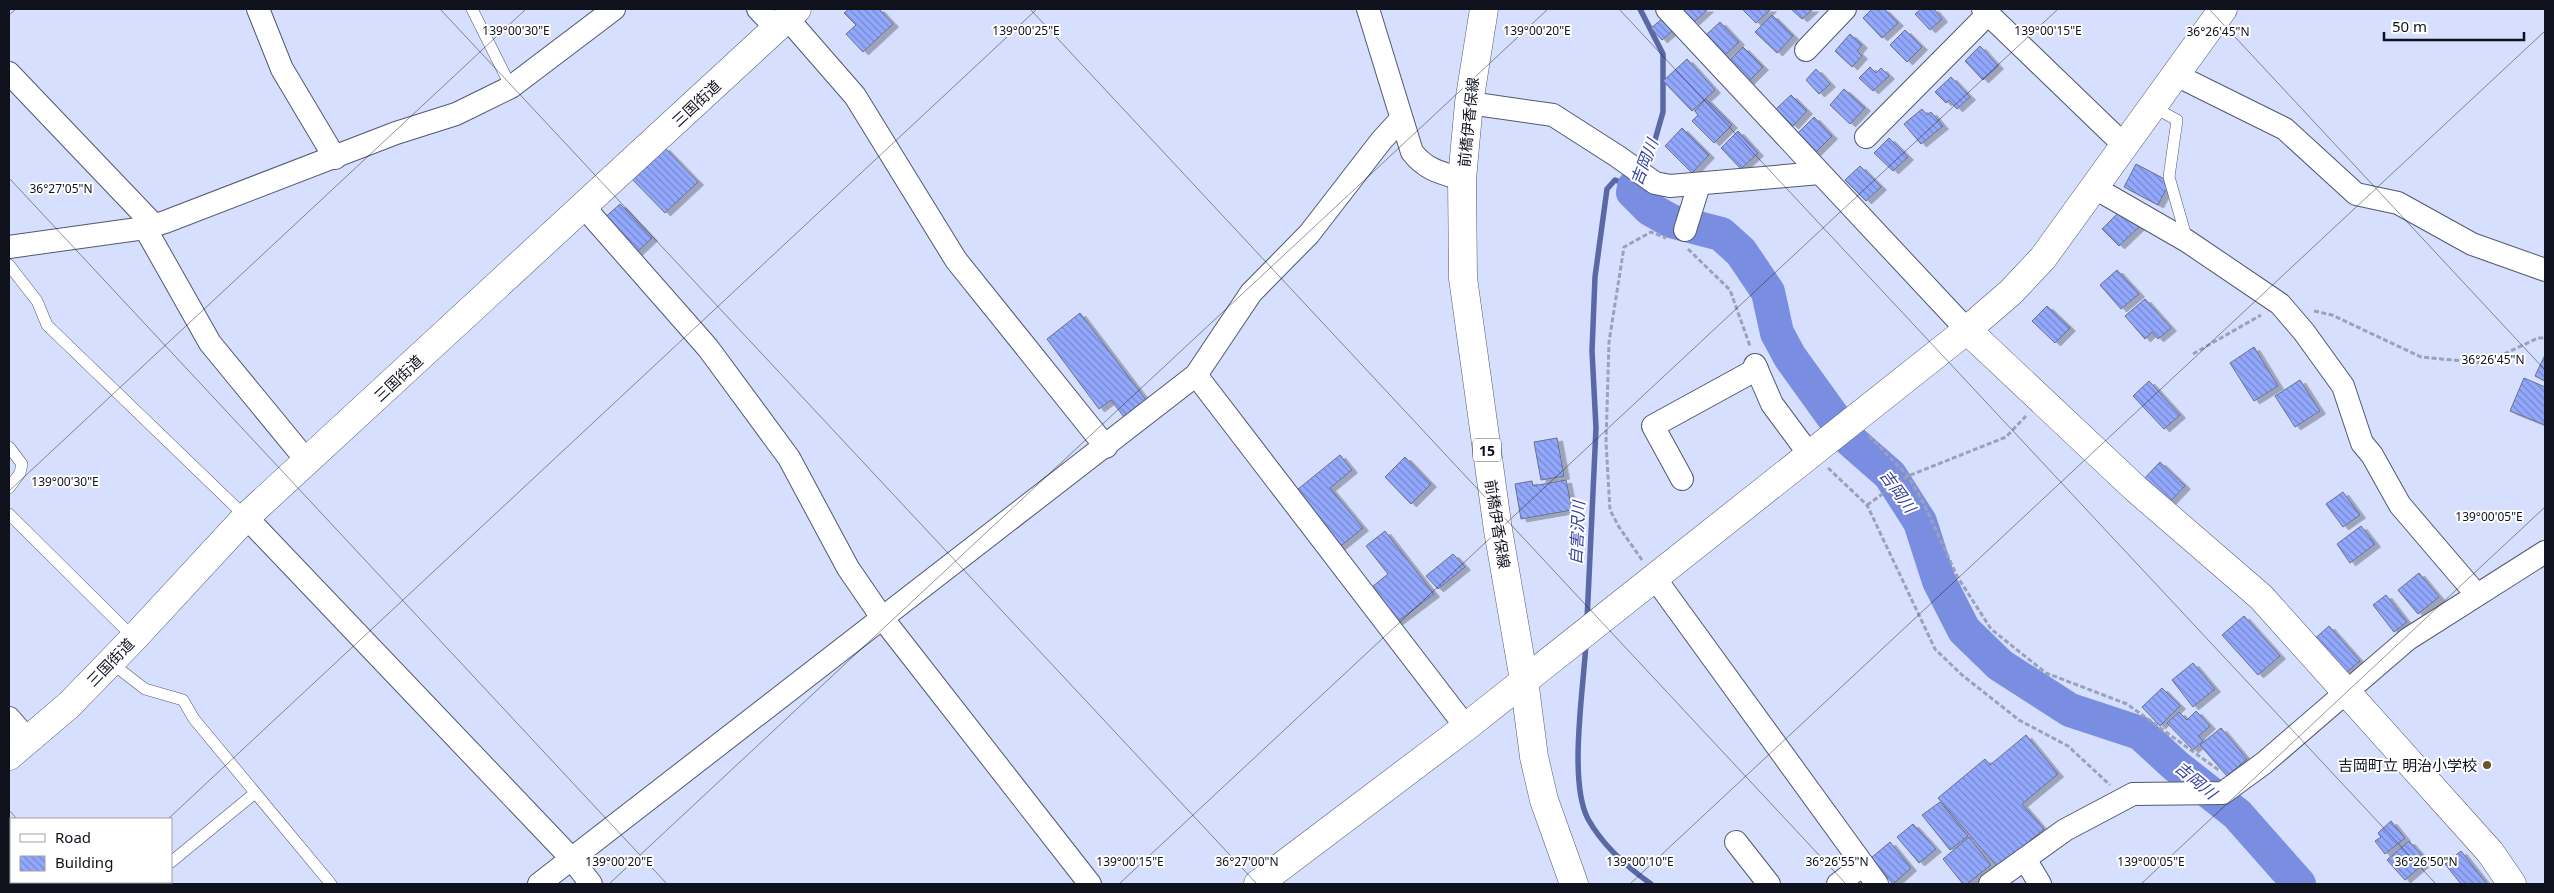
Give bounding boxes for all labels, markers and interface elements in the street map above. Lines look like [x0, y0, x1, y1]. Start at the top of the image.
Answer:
scale bar [2384, 10, 2524, 42]
text: 50 m [2392, 16, 2427, 36]
text: 139°00'30"E [482, 22, 550, 39]
text: 139°00'25"E [992, 22, 1060, 39]
text: 139°00'20"E [1503, 22, 1571, 39]
text: 139°00'15"E [2014, 22, 2082, 39]
text: 36°26'45"N [2186, 23, 2250, 40]
street label: 三国街道 [667, 75, 725, 131]
street label: 前橋伊香保線 [1453, 76, 1483, 168]
water label: 吉岡川 [1625, 134, 1664, 188]
text: 36°27'05"N [29, 180, 93, 197]
street label: 三国街道 [369, 350, 427, 406]
text: 36°26'45"N [2461, 351, 2525, 368]
road number: 15 [1473, 438, 1501, 462]
water label: 吉岡川 [1875, 465, 1922, 518]
text: 139°00'30"E [31, 473, 99, 490]
street label: 前橋伊香保線 [1481, 478, 1515, 570]
water label: 自害沢川 [1564, 498, 1590, 566]
text: 139°00'05"E [2455, 508, 2523, 525]
street label: 三国街道 [82, 633, 138, 691]
place label: 吉岡町立 明治小学校 [2338, 755, 2477, 775]
water label: 吉岡川 [2171, 756, 2223, 805]
marker: 吉岡町立 明治小学校 [2481, 759, 2493, 771]
legend [10, 818, 172, 883]
text: Road [55, 827, 91, 847]
text: Building [55, 852, 113, 872]
text: 139°00'20"E [585, 853, 653, 870]
text: 139°00'15"E [1096, 853, 1164, 870]
text: 36°27'00"N [1215, 853, 1279, 870]
text: 139°00'10"E [1606, 853, 1674, 870]
text: 36°26'55"N [1805, 853, 1869, 870]
text: 139°00'05"E [2117, 853, 2185, 870]
text: 36°26'50"N [2394, 853, 2458, 870]

